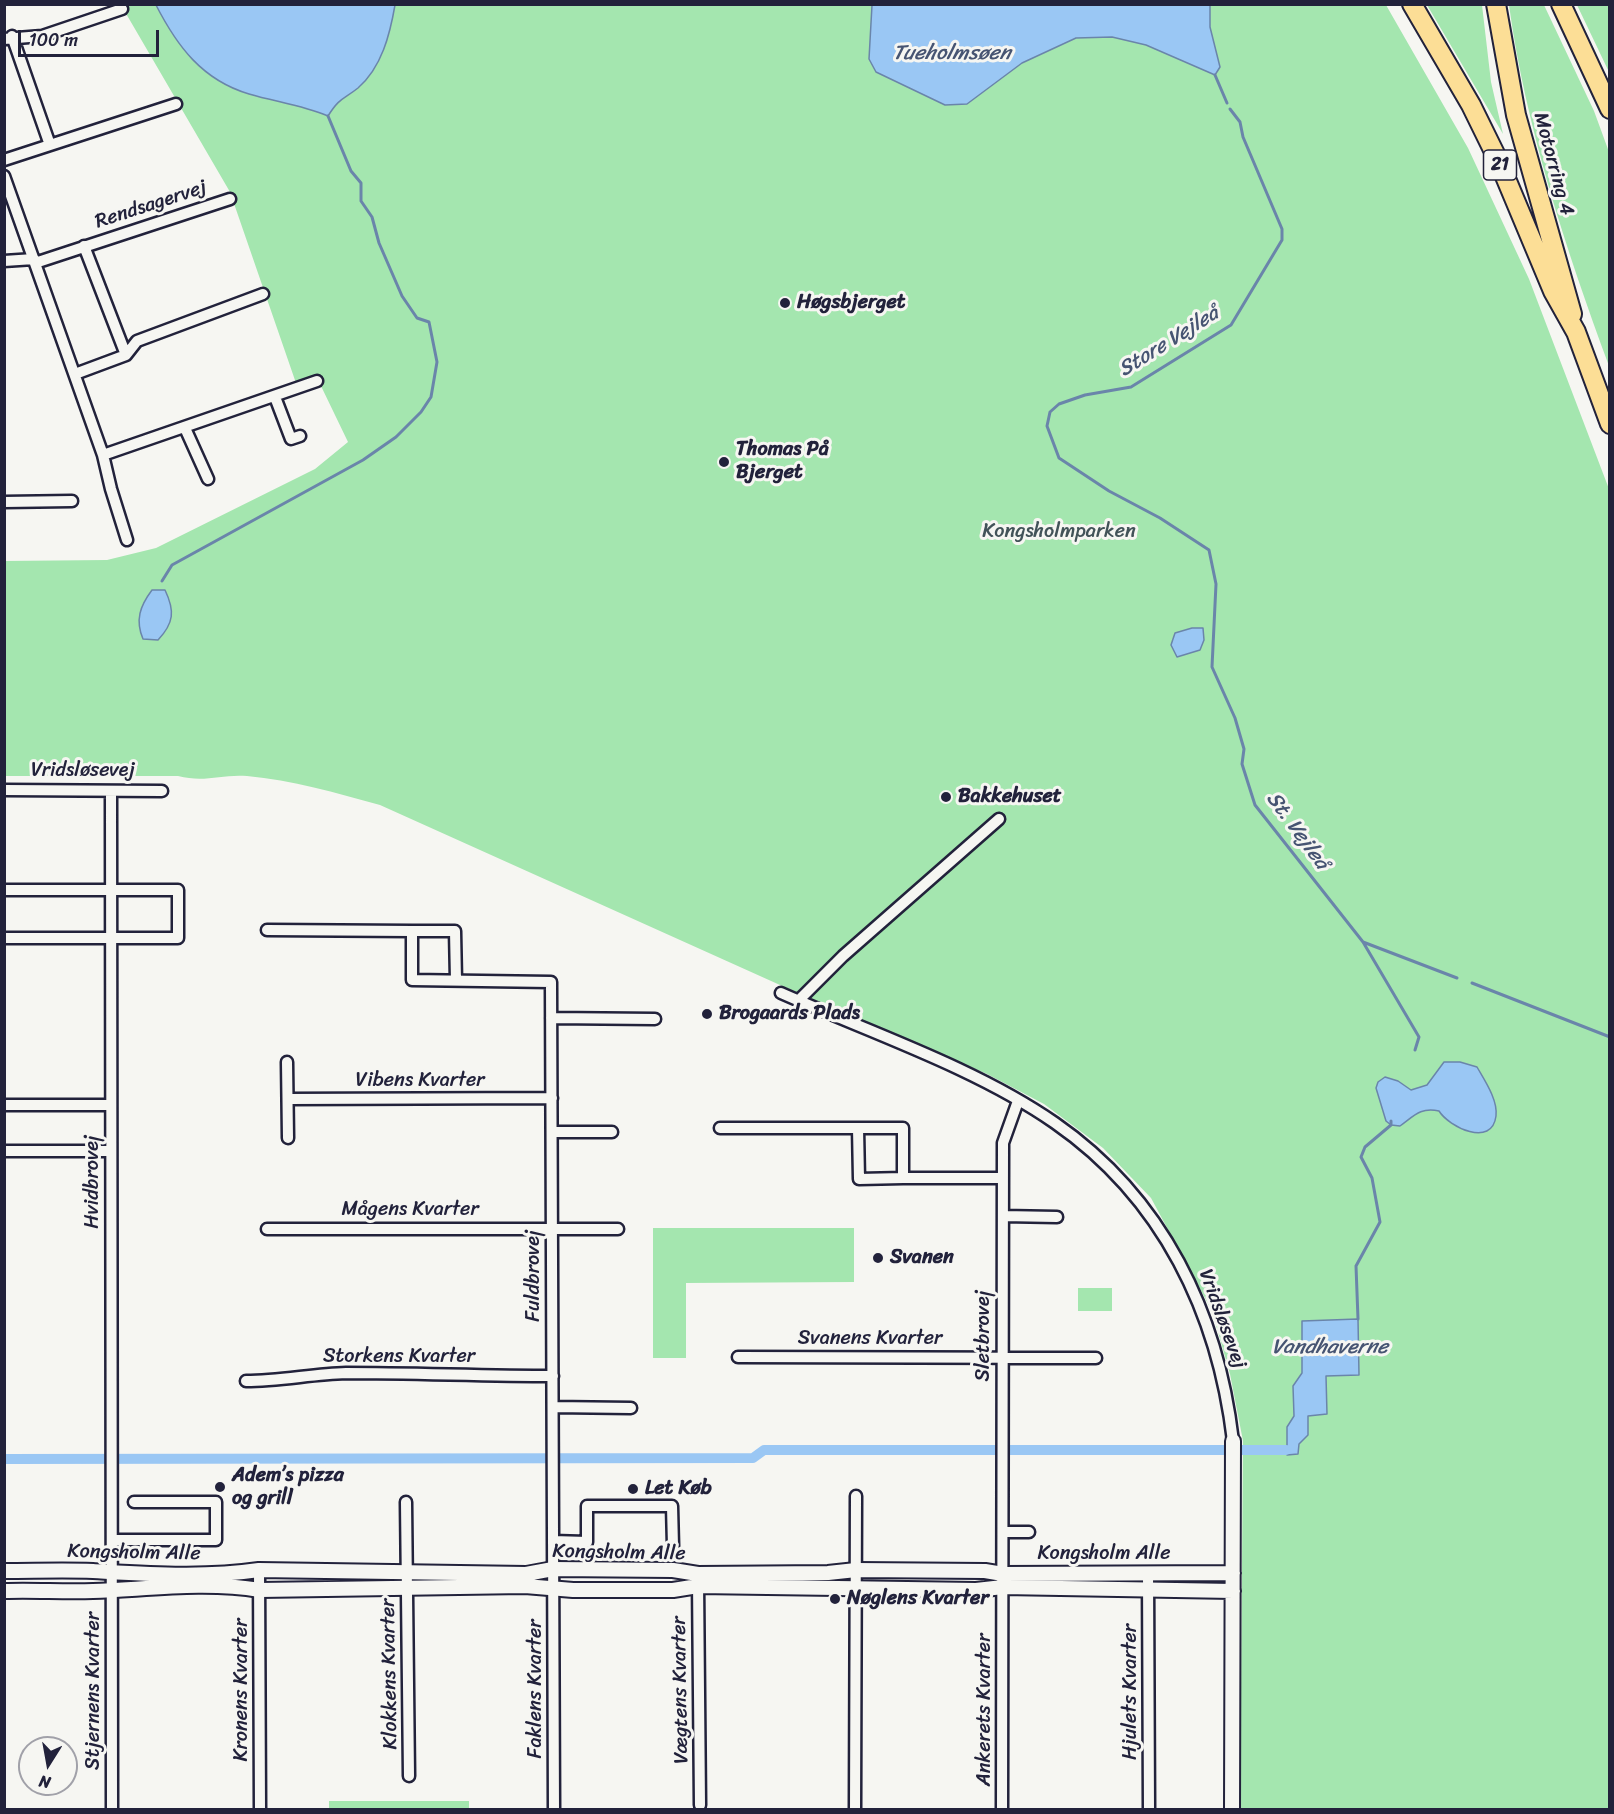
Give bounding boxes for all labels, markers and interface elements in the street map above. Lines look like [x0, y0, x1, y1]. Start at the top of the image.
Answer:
scale bar [21, 18, 162, 56]
text: 100 m [29, 24, 78, 56]
water label: Tueholmsøen [893, 41, 1011, 67]
street label: Motorring 4 [1528, 110, 1578, 218]
road number: 21 [1484, 150, 1516, 180]
street label: Rendsagervej [92, 176, 210, 234]
place label: Høgsbjerget [797, 291, 905, 315]
marker: Høgsbjerget [778, 296, 792, 310]
water label: Store Vejleå [1114, 301, 1224, 383]
place label: Thomas På Bjerget [736, 438, 829, 485]
marker: Thomas På Bjerget [717, 455, 731, 469]
park label: Kongsholmparken [982, 520, 1136, 544]
street label: Vridsløsevej [31, 759, 135, 783]
place label: Bakkehuset [958, 785, 1062, 809]
water label: St. Vejleå [1260, 787, 1334, 875]
marker: Bakkehuset [939, 790, 953, 804]
place label: Brogaards Plads [719, 1002, 860, 1026]
marker: Brogaards Plads [700, 1007, 714, 1021]
street label: Vibens Kvarter [355, 1069, 485, 1093]
street label: Hvidbrovej [81, 1135, 105, 1229]
street label: Mågens Kvarter [341, 1198, 479, 1222]
street label: Fuldbrovej [522, 1230, 546, 1322]
place label: Svanen [890, 1246, 954, 1270]
marker: Svanen [871, 1251, 885, 1265]
street label: Vridsløsevej [1193, 1266, 1251, 1372]
street label: Sletbrovej [972, 1290, 996, 1382]
street label: Svanens Kvarter [798, 1327, 942, 1351]
water label: Vandhaverne [1272, 1335, 1388, 1361]
street label: Storkens Kvarter [323, 1345, 475, 1369]
place label: Adem’s pizza og grill [232, 1464, 344, 1511]
place label: Let Køb [645, 1477, 712, 1501]
marker: Adem’s pizza og grill [213, 1480, 227, 1494]
marker: Let Køb [626, 1482, 640, 1496]
street label: Kongsholm Alle [67, 1540, 201, 1566]
street label: Kongsholm Alle [552, 1540, 686, 1566]
street label: Kongsholm Alle [1037, 1542, 1171, 1566]
place label: Nøglens Kvarter [847, 1587, 989, 1611]
marker: Nøglens Kvarter [828, 1592, 842, 1606]
street label: Klokkens Kvarter [377, 1598, 403, 1750]
street label: Stjernens Kvarter [82, 1612, 106, 1770]
street label: Vægtens Kvarter [668, 1616, 694, 1764]
street label: Kronens Kvarter [230, 1618, 254, 1762]
street label: Faklens Kvarter [524, 1619, 548, 1759]
street label: Hjulets Kvarter [1119, 1624, 1143, 1760]
street label: Ankerets Kvarter [973, 1634, 997, 1786]
north arrow [18, 1736, 78, 1796]
text: N [37, 1767, 53, 1797]

